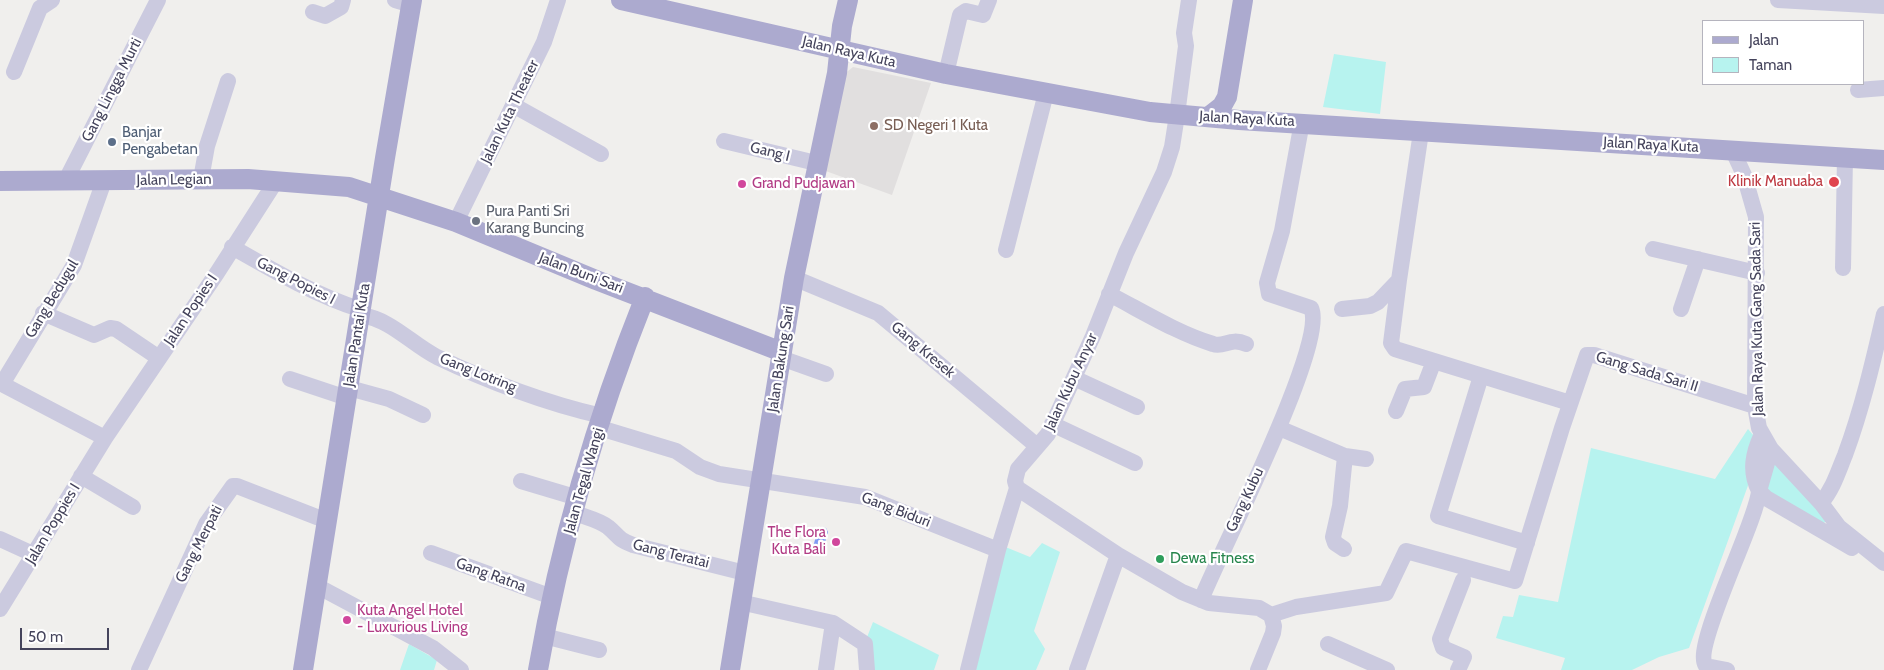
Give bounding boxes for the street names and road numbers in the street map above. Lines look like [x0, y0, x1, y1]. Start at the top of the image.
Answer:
street label: Jalan Raya Kuta [800, 32, 898, 72]
street label: Gang Lingga Murti [78, 35, 146, 145]
street label: Jalan Kuta Theater [477, 57, 543, 167]
street label: Jalan Raya Kuta [1199, 108, 1295, 130]
street label: Jalan Raya Kuta [1603, 134, 1699, 156]
street label: Gang I [748, 138, 792, 166]
street label: Jalan Legian [136, 170, 212, 190]
street label: Jalan Raya Kuta Gang Sada Sari [1746, 222, 1768, 416]
street label: Jalan Buni Sari [536, 249, 626, 297]
street label: Gang Popies I [254, 254, 338, 308]
street label: Gang Bedugul [22, 257, 82, 341]
street label: Jalan Popies I [160, 271, 222, 349]
street label: Jalan Pantai Kuta [340, 282, 374, 388]
street label: Jalan Bakung Sari [764, 305, 798, 413]
street label: Gang Kresek [887, 318, 959, 382]
street label: Jalan Kubu Anyar [1040, 330, 1102, 434]
street label: Gang Sada Sari II [1594, 348, 1700, 396]
street label: Gang Lotring [437, 350, 519, 396]
street label: Jalan Tegal Wangi [560, 426, 608, 536]
street label: Gang Kubu [1222, 465, 1268, 535]
street label: Jalan Poppies I [22, 480, 84, 568]
street label: Gang Biduri [859, 489, 933, 531]
street label: Gang Merpati [172, 502, 226, 586]
street label: Gang Teratai [631, 536, 711, 572]
street label: Gang Ratna [454, 554, 528, 596]

